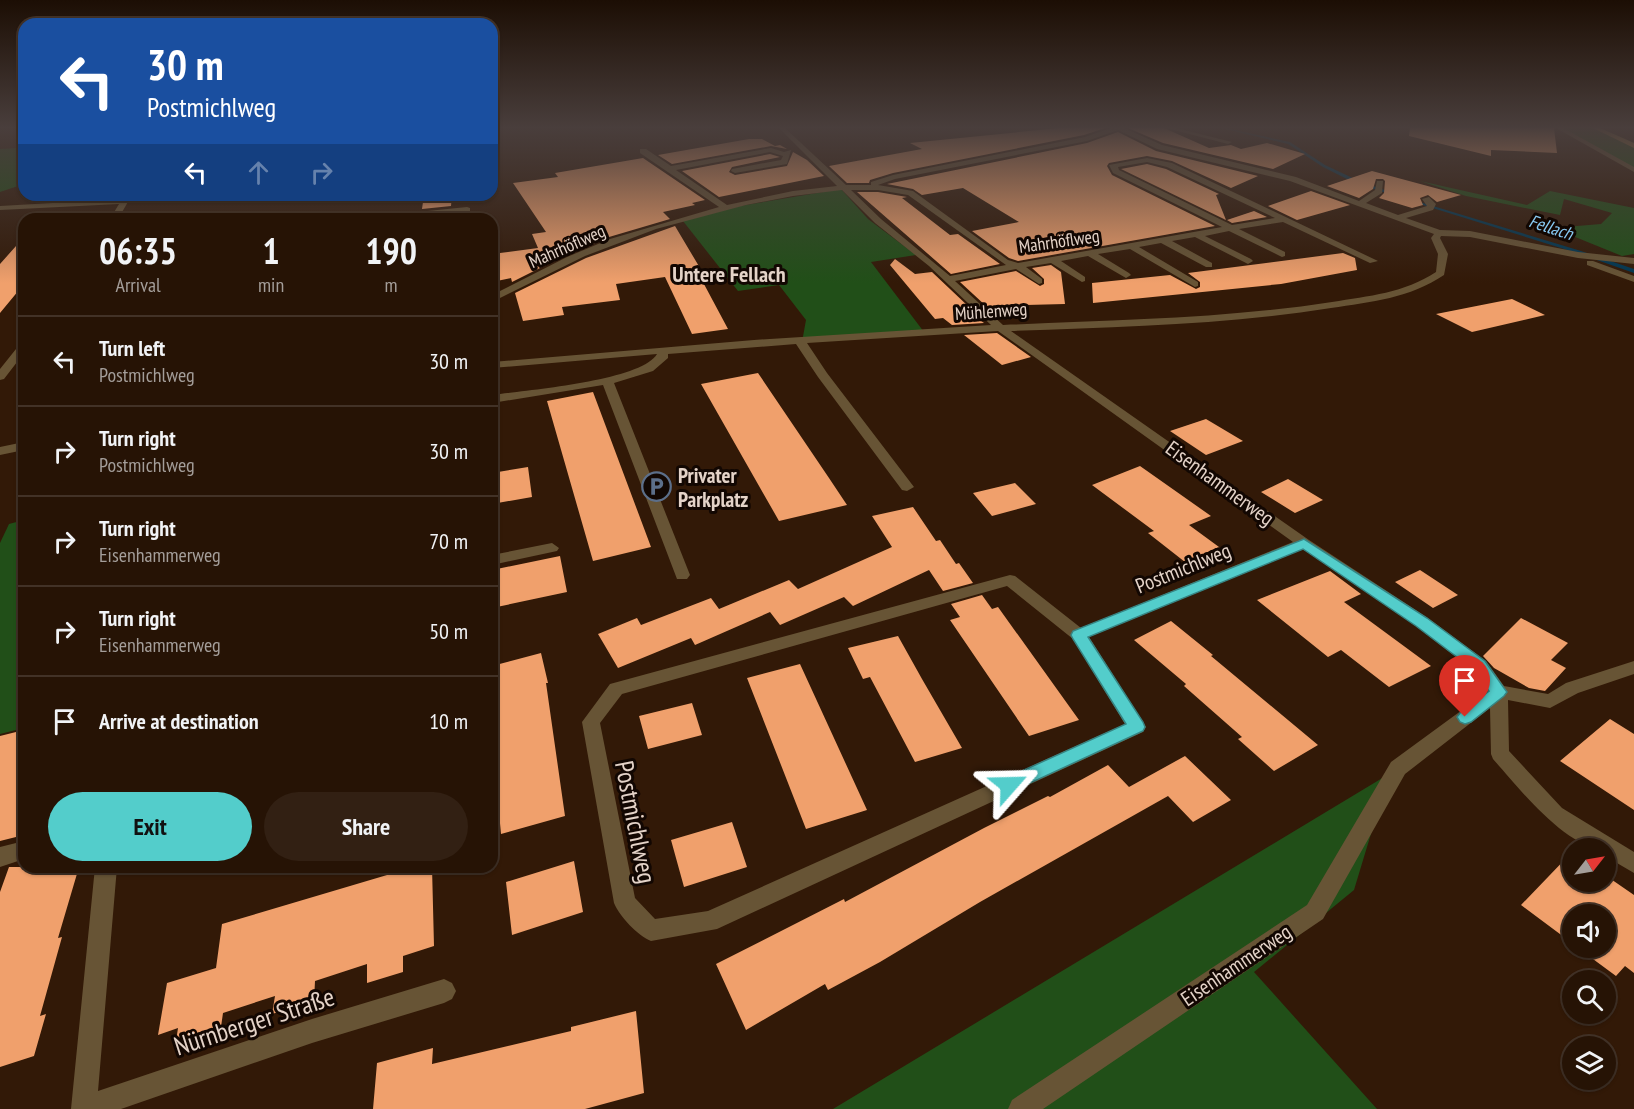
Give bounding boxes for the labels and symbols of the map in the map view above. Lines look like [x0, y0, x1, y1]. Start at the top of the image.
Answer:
water label: Fellach [1526, 209, 1577, 245]
street label: Mahrhöflweg [525, 219, 609, 273]
street label: Mahrhöflweg [1017, 224, 1101, 258]
district label: Untere Fellach [672, 260, 786, 288]
street label: Mühlenweg [954, 297, 1028, 325]
street label: Eisenhammerweg [1160, 435, 1280, 531]
place label: Privater Parkplatz [678, 462, 748, 513]
parking icon: Privater Parkplatz [641, 471, 673, 503]
street label: Postmichlweg [1131, 537, 1235, 599]
pin [1439, 655, 1490, 717]
position arrow [977, 753, 1041, 817]
street label: Postmichlweg [608, 758, 664, 886]
north arrow [1562, 838, 1616, 892]
street label: Eisenhammerweg [1175, 918, 1297, 1012]
street label: Nürnberger Straße [170, 980, 338, 1062]

